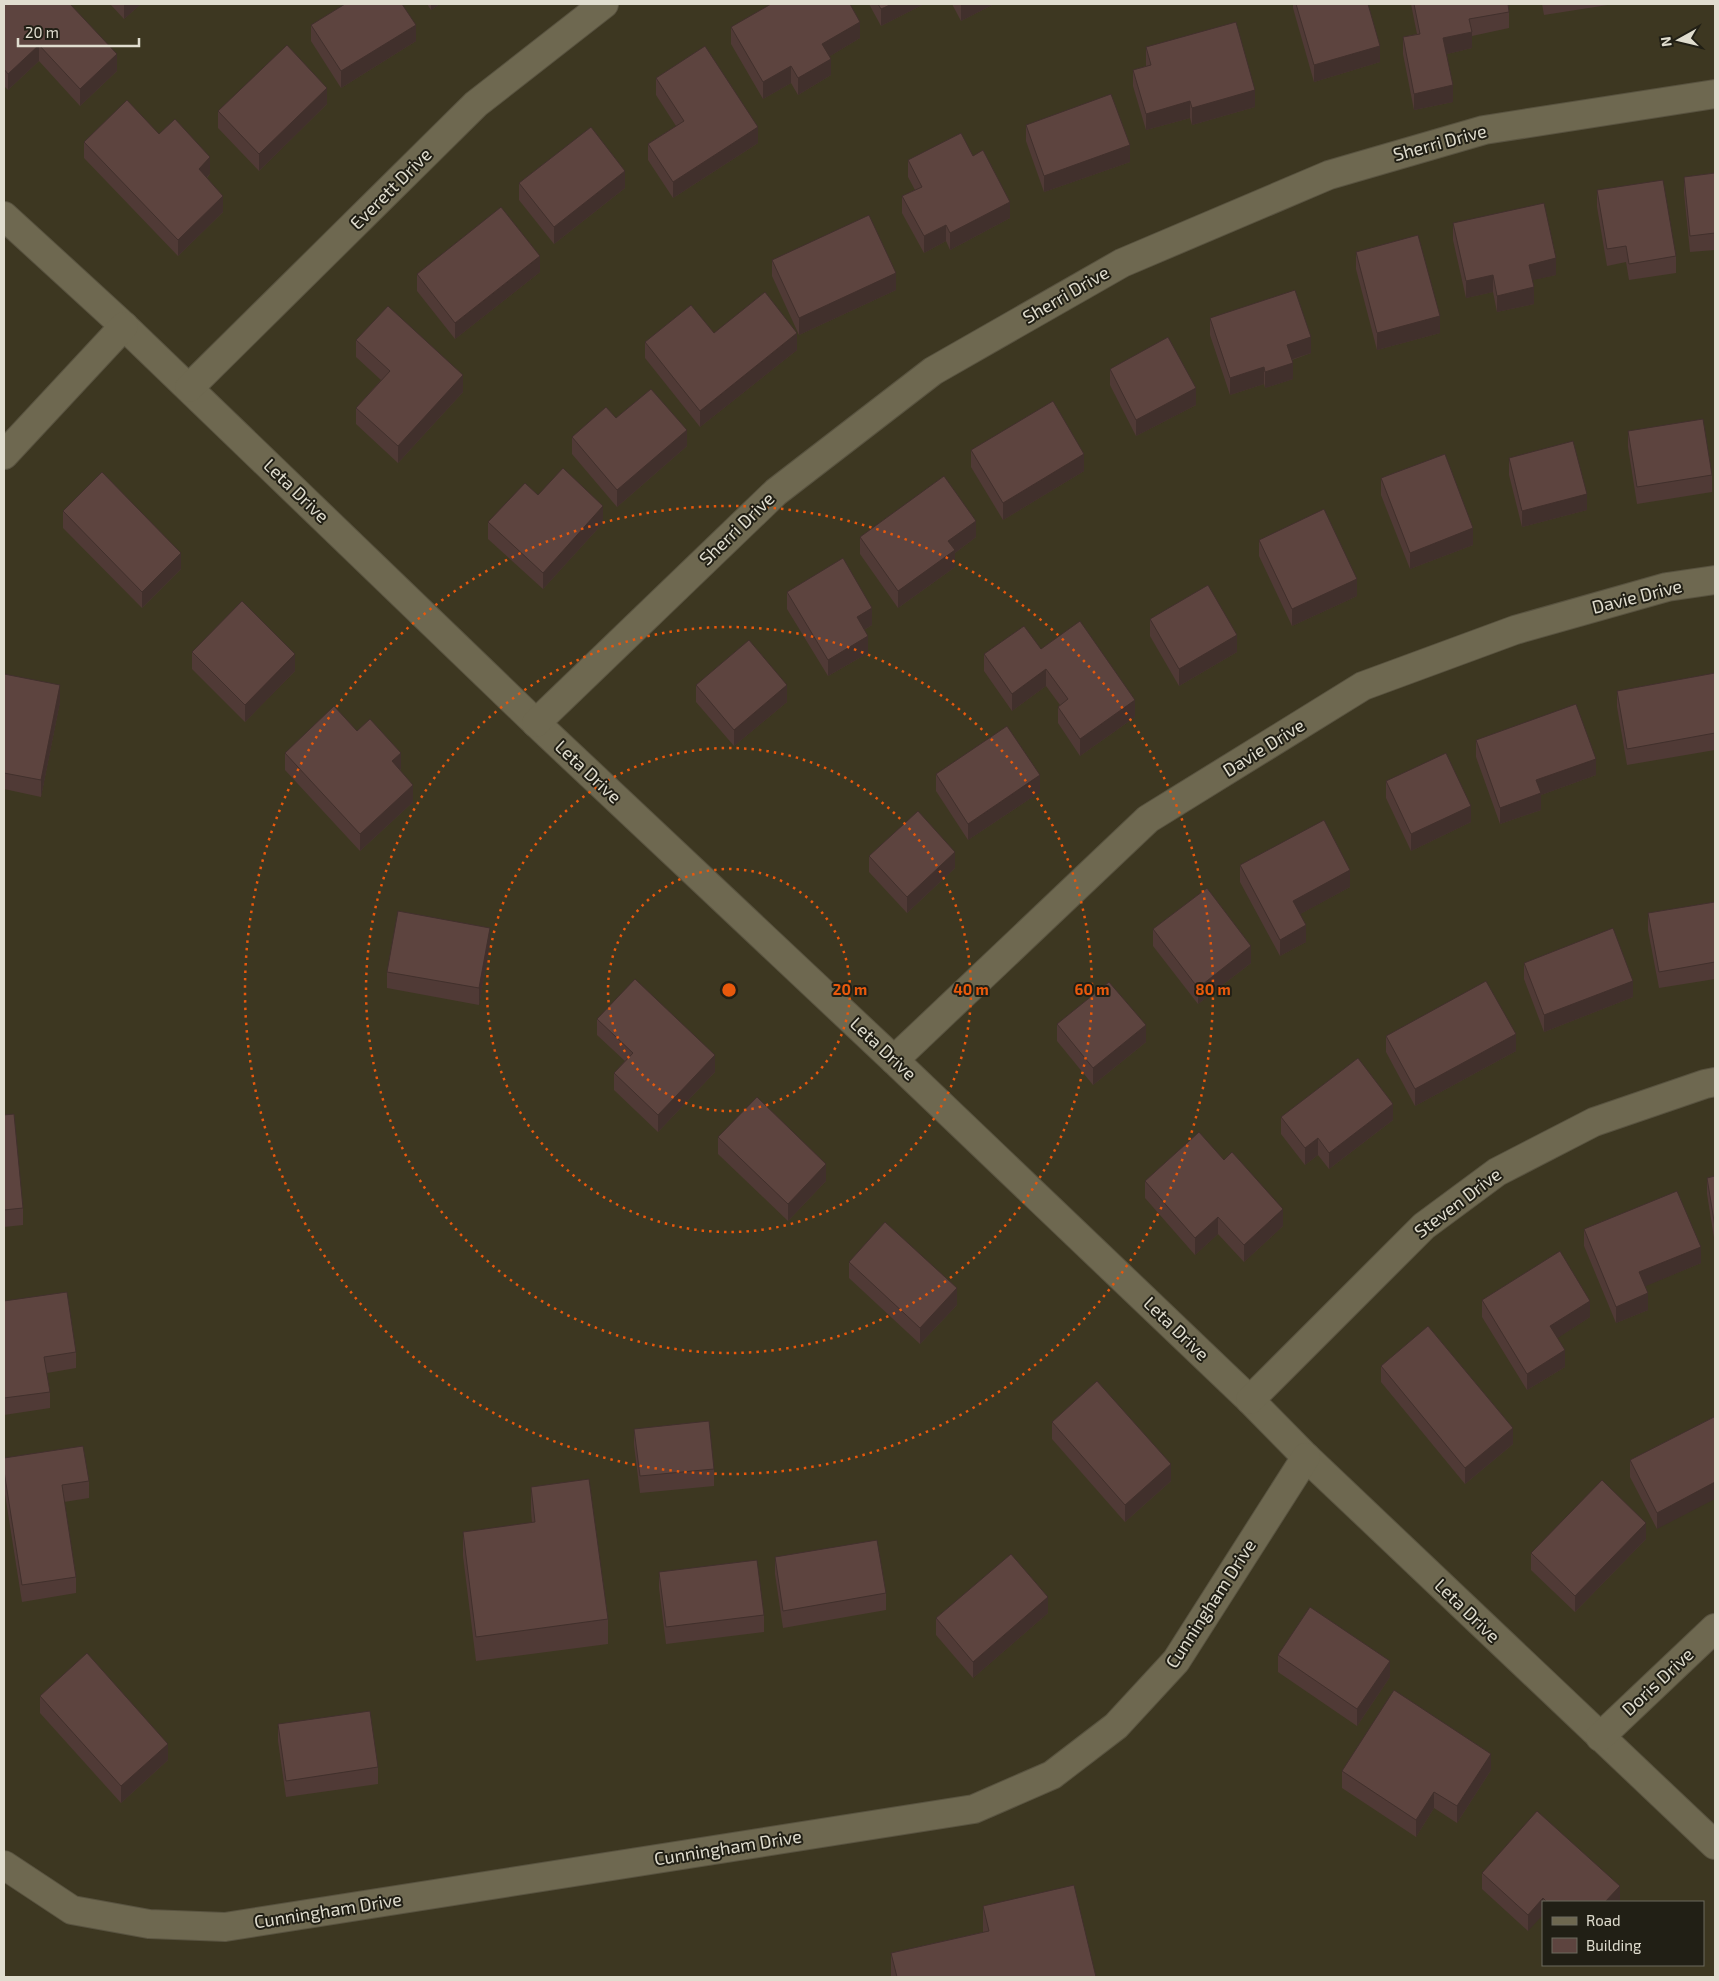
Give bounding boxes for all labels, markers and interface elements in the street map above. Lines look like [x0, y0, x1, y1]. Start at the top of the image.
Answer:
scale bar [18, 15, 139, 47]
north arrow [1654, 15, 1704, 65]
text: 20 m [25, 23, 59, 41]
text: N [1657, 36, 1675, 48]
street label: Sherri Drive [1391, 119, 1489, 165]
street label: Everett Drive [345, 143, 436, 234]
street label: Sherri Drive [1018, 261, 1113, 328]
street label: Leta Drive [259, 454, 334, 527]
street label: Sherri Drive [694, 487, 778, 569]
street label: Davie Drive [1589, 574, 1684, 618]
street label: Davie Drive [1219, 713, 1308, 781]
street label: Leta Drive [551, 735, 626, 807]
text: 20 m [833, 980, 867, 998]
text: 40 m [953, 980, 989, 998]
text: 60 m [1075, 980, 1109, 998]
text: 80 m [1195, 980, 1231, 998]
centre of rings [720, 981, 738, 999]
street label: Leta Drive [846, 1012, 921, 1084]
street label: Steven Drive [1410, 1162, 1505, 1242]
street label: Leta Drive [1139, 1292, 1214, 1365]
street label: Cunningham Drive [1160, 1535, 1260, 1672]
street label: Leta Drive [1430, 1574, 1505, 1647]
street label: Doris Drive [1617, 1643, 1698, 1720]
street label: Cunningham Drive [652, 1824, 803, 1870]
street label: Cunningham Drive [252, 1887, 403, 1933]
legend [1542, 1901, 1704, 1966]
text: Road [1586, 1911, 1621, 1929]
text: Building [1586, 1936, 1642, 1954]

